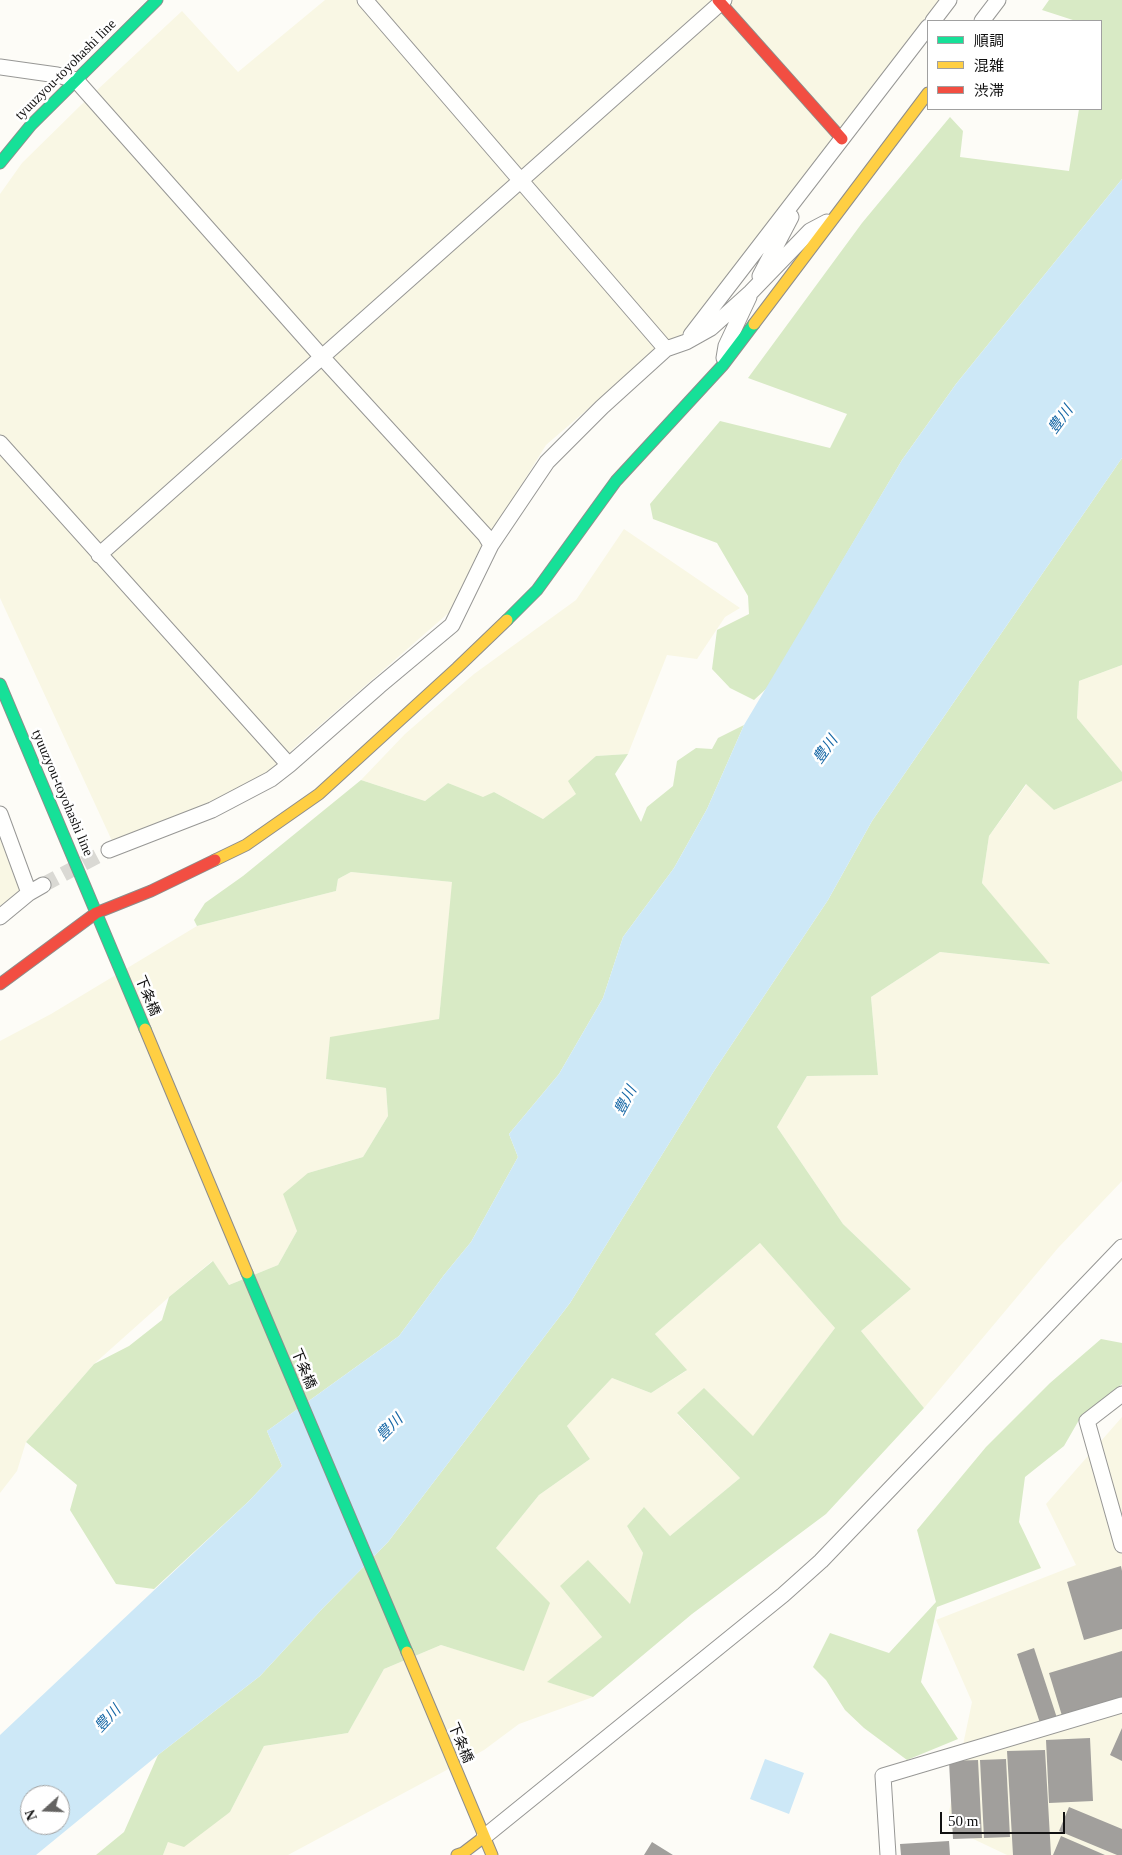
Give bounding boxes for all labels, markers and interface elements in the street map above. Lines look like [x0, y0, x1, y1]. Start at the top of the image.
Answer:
street label: tyuuzyou-toyohashi line [12, 16, 120, 124]
legend [927, 20, 1102, 110]
text: 順調 [974, 33, 1004, 49]
text: 混雑 [974, 58, 1004, 74]
text: 渋滞 [974, 83, 1004, 99]
water label: 豊川 [1045, 403, 1077, 437]
street label: tyuuzyou-toyohashi line [28, 727, 96, 859]
water label: 豊川 [810, 733, 842, 767]
street label: 下条橋 [131, 973, 163, 1019]
water label: 豊川 [611, 1084, 641, 1118]
street label: 下条橋 [287, 1346, 319, 1392]
water label: 豊川 [373, 1411, 407, 1445]
water label: 豊川 [91, 1702, 125, 1736]
street label: 下条橋 [444, 1720, 476, 1766]
north arrow [20, 1785, 70, 1835]
scale bar [942, 1802, 1067, 1834]
text: N [23, 1808, 40, 1822]
text: 50 m [948, 1813, 978, 1829]

